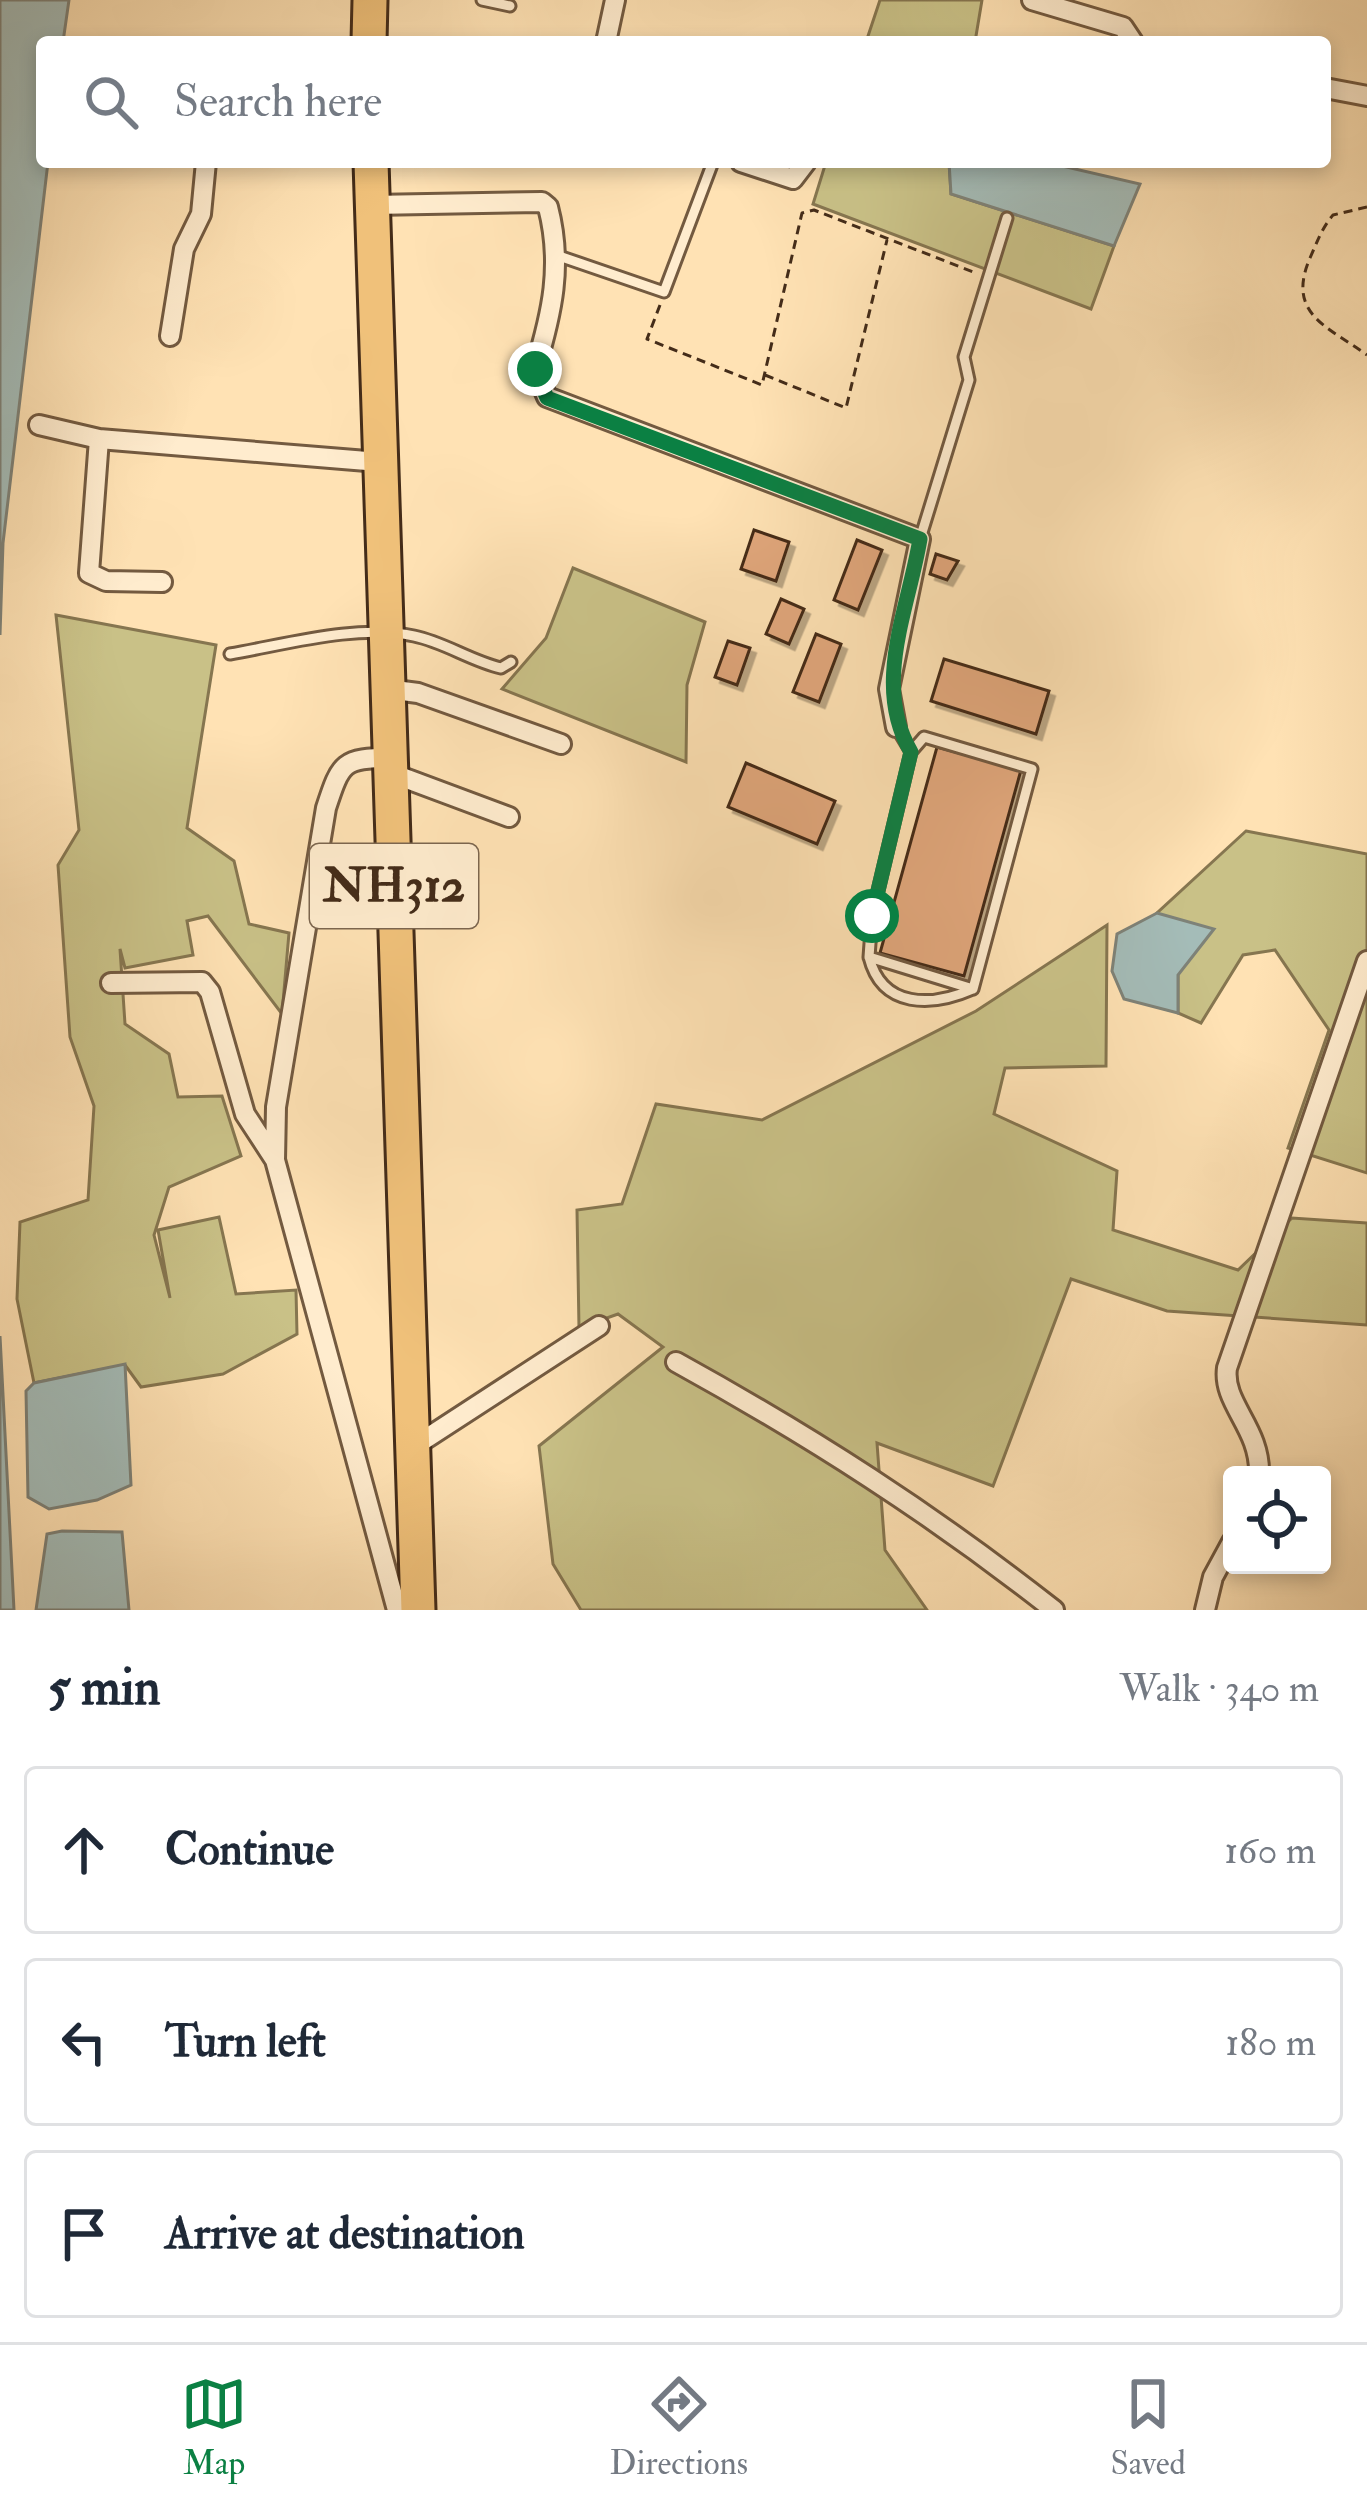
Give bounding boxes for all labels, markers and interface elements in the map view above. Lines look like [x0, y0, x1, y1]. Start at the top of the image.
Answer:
search box [36, 36, 1331, 168]
icon: search [78, 69, 144, 135]
text: Search here [174, 74, 382, 130]
route end [508, 342, 562, 396]
road number: NH312 [310, 844, 478, 928]
route start [845, 889, 899, 943]
map controls [1223, 1466, 1331, 1574]
button: locate [1223, 1466, 1331, 1574]
text: 5 min [48, 1656, 161, 1720]
text: Walk · 340 m [1120, 1664, 1319, 1713]
icon: ahead [51, 1817, 117, 1883]
text: Continue [165, 1822, 334, 1878]
text: 160 m [1224, 1826, 1316, 1875]
icon: left [51, 2009, 117, 2075]
text: Turn left [165, 2014, 326, 2070]
text: 180 m [1225, 2018, 1316, 2067]
icon: arrive [51, 2201, 117, 2267]
text: Arrive at destination [165, 2206, 525, 2262]
tab: Map [181, 2371, 247, 2484]
tab: Directions [610, 2371, 748, 2484]
tab: Saved [1110, 2371, 1186, 2484]

